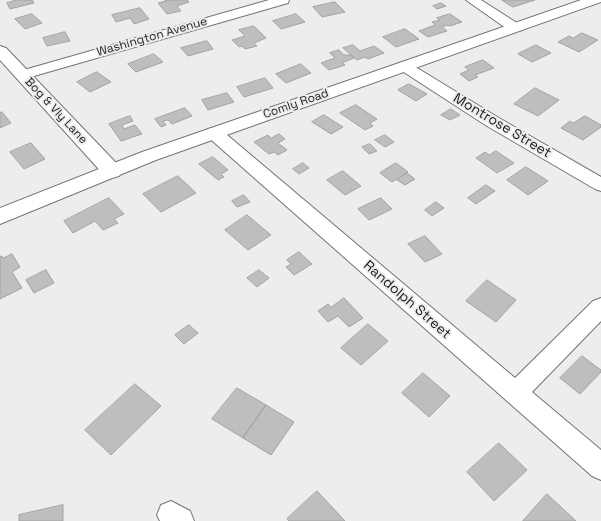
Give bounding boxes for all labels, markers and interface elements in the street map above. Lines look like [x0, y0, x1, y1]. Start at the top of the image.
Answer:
street label: Washington Avenue [95, 14, 209, 60]
street label: Bog & Vly Lane [22, 75, 90, 147]
street label: Comly Road [261, 86, 331, 122]
street label: Montrose Street [450, 90, 554, 162]
street label: Randolph Street [360, 257, 454, 343]

